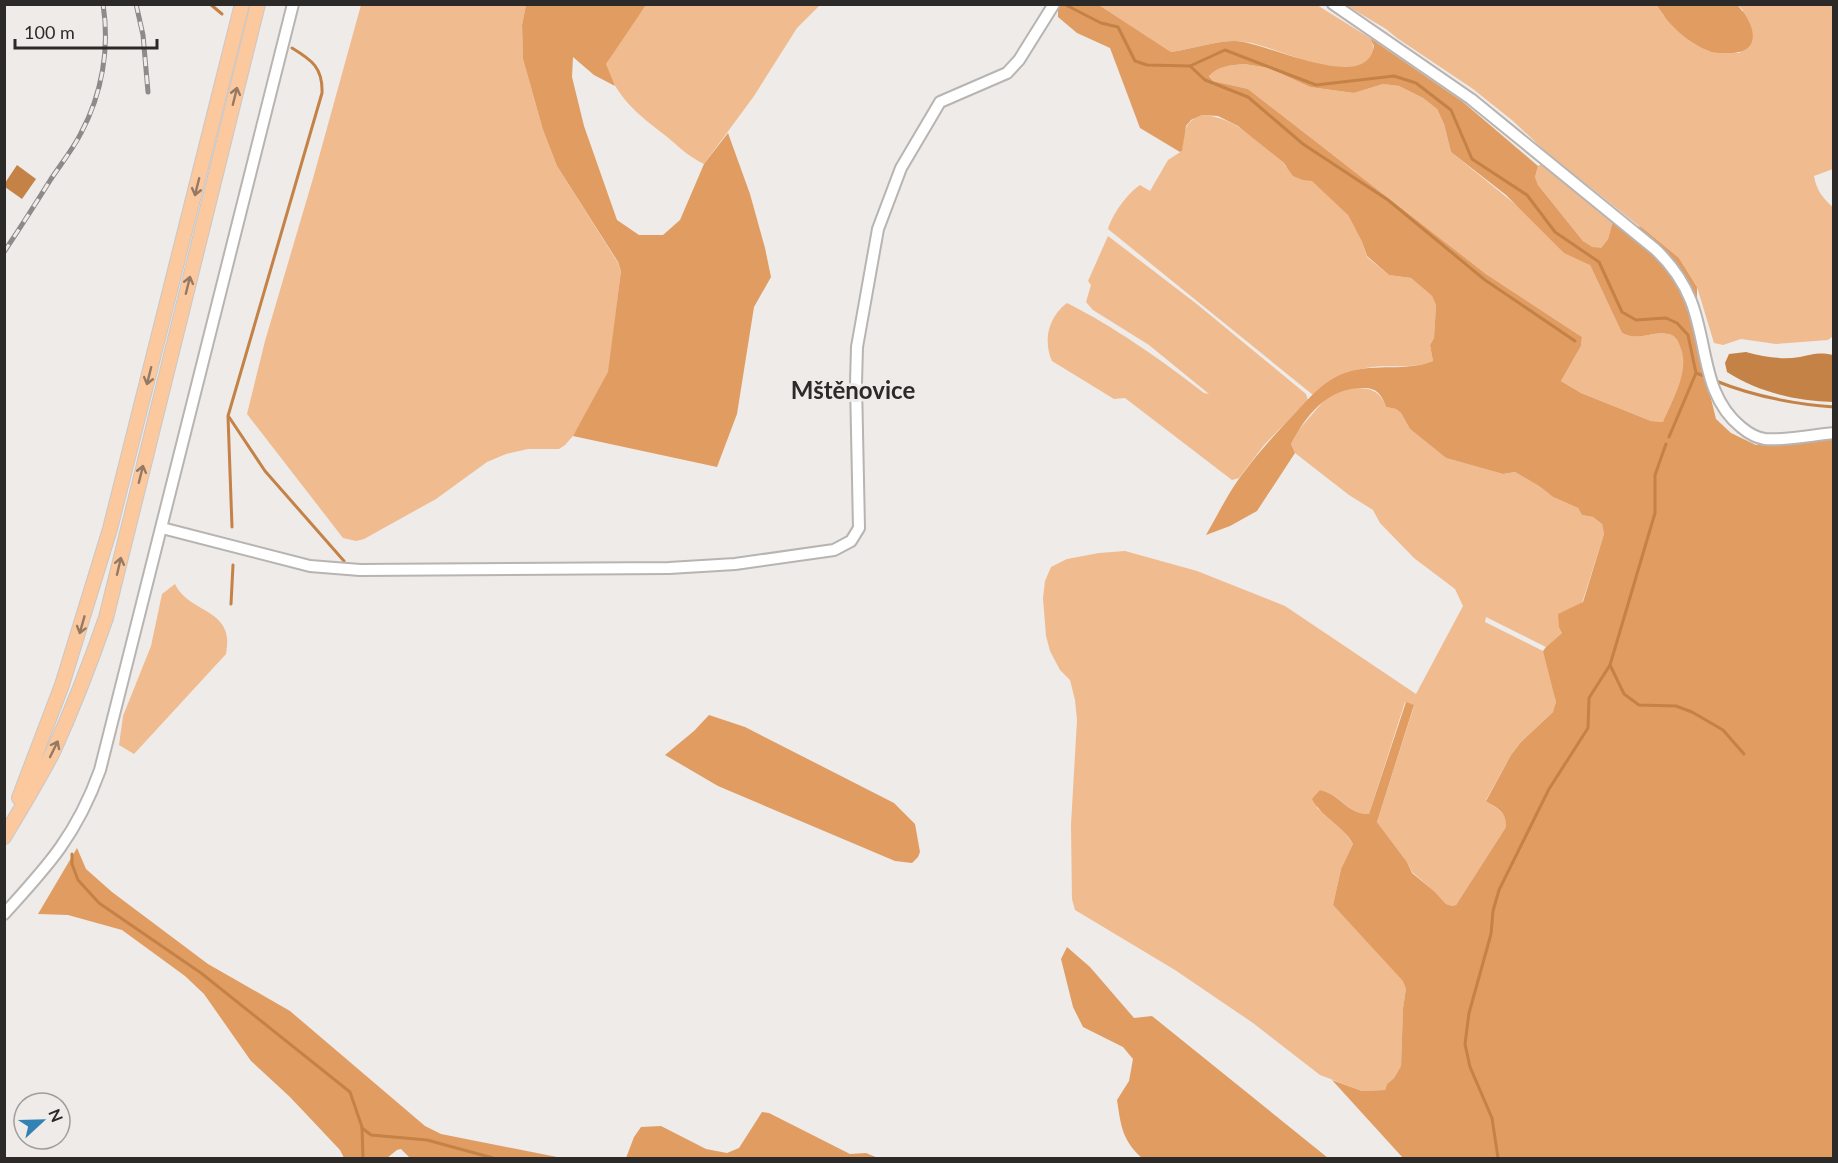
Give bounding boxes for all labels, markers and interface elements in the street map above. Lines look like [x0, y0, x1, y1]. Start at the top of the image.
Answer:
scale bar [15, 12, 158, 50]
text: 100 m [24, 21, 75, 43]
one-way arrow [230, 87, 242, 106]
one-way arrow [190, 177, 202, 196]
one-way arrow [183, 276, 195, 295]
one-way arrow [142, 366, 154, 385]
district label: Mštěnovice [791, 375, 915, 404]
one-way arrow [136, 465, 148, 484]
one-way arrow [114, 557, 125, 576]
one-way arrow [76, 615, 87, 634]
one-way arrow [48, 740, 60, 758]
north arrow [12, 1091, 72, 1151]
text: N [45, 1106, 67, 1124]

